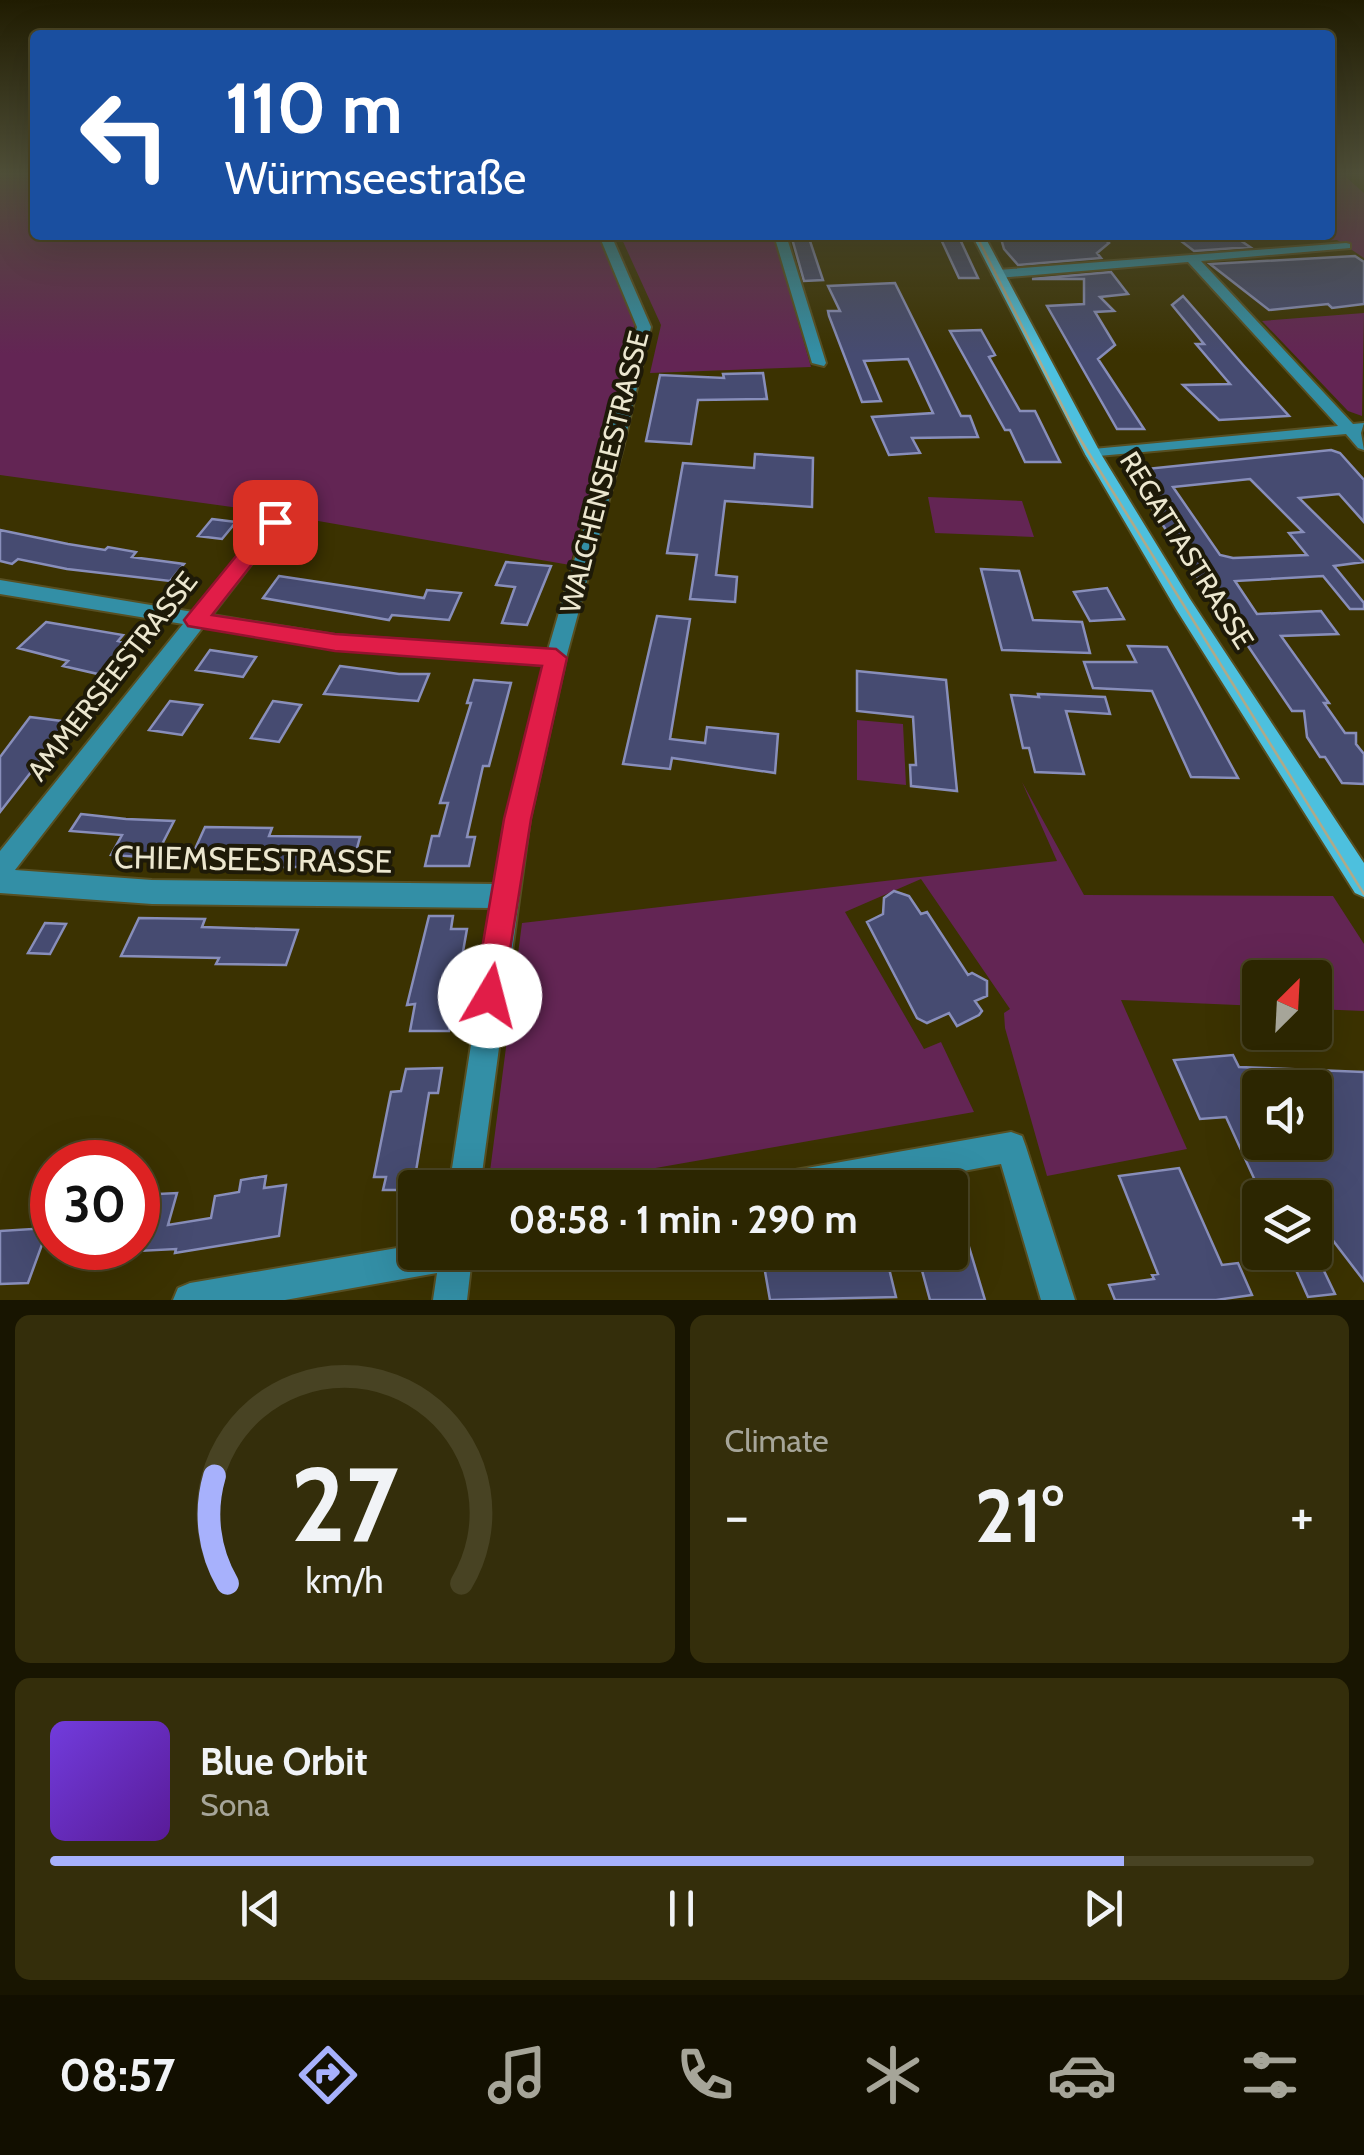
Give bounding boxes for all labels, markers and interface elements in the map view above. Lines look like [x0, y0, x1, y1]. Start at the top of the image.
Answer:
text: 110 m [225, 65, 403, 151]
icon: left [60, 70, 190, 200]
text: Würmseestraße [225, 151, 526, 205]
street label: WALCHENSEESTRASSE [553, 328, 655, 616]
street label: REGATTASTRASSE [1113, 445, 1261, 655]
pin [233, 480, 318, 565]
icon: arrive [248, 495, 303, 550]
street label: AMMERSEESTRASSE [20, 565, 204, 787]
street label: CHIEMSEESTRASSE [114, 837, 392, 881]
position arrow [438, 944, 542, 1048]
north arrow [1242, 960, 1332, 1050]
map controls [1242, 960, 1332, 1270]
button: sound [1242, 1070, 1332, 1160]
speed limit sign: 30 [30, 1140, 160, 1270]
button: layers [1242, 1180, 1332, 1270]
text: 08:58 · 1 min · 290 m [509, 1196, 857, 1243]
text: Climate [725, 1421, 829, 1460]
text: 27 [291, 1441, 399, 1567]
text: 21° [975, 1470, 1064, 1561]
text: − [725, 1482, 749, 1549]
text: + [1290, 1482, 1314, 1549]
text: km/h [306, 1559, 384, 1602]
text: Blue Orbit [200, 1738, 368, 1785]
text: Sona [200, 1785, 270, 1824]
icon: previous [233, 1881, 288, 1936]
icon: pause [654, 1881, 709, 1936]
icon: next [1076, 1881, 1131, 1936]
icon: directions [293, 2040, 363, 2110]
icon: music [482, 2040, 552, 2110]
icon: phone [670, 2040, 740, 2110]
icon: climate [858, 2040, 928, 2110]
icon: car [1047, 2040, 1117, 2110]
icon: filters [1235, 2040, 1305, 2110]
text: 08:57 [59, 2048, 175, 2102]

